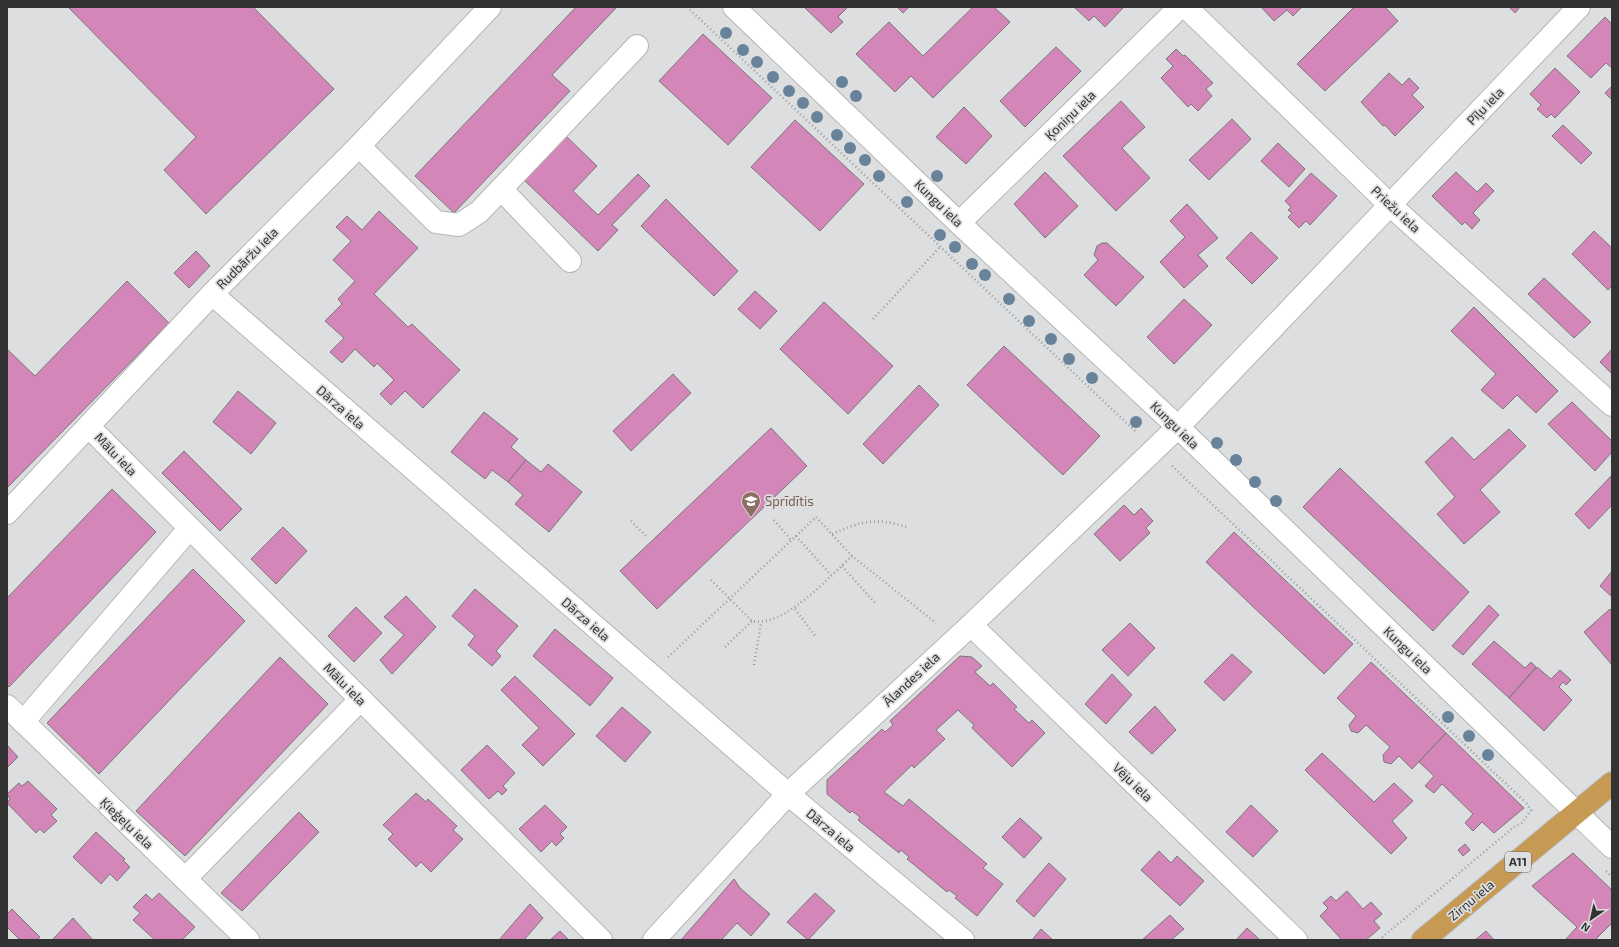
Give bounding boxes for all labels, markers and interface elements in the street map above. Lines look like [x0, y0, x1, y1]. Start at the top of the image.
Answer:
street label: Pīļu iela [1463, 84, 1508, 129]
street label: Ķoniņu iela [1041, 87, 1100, 144]
street label: Kungu iela [911, 176, 967, 230]
street label: Priežu iela [1368, 182, 1424, 236]
street label: Rudbāržu iela [213, 224, 281, 292]
street label: Dārza iela [314, 382, 368, 432]
street label: Kungu iela [1147, 398, 1203, 452]
street label: Mālu iela [92, 429, 140, 479]
school or university icon: Sprīdītis [740, 490, 762, 518]
place label: Sprīdītis [765, 493, 814, 509]
street label: Dārza iela [559, 594, 613, 644]
street label: Kungu iela [1380, 623, 1436, 677]
street label: Ālandes iela [879, 649, 943, 709]
street label: Mālu iela [320, 659, 370, 709]
street label: Vēju iela [1110, 759, 1156, 805]
street label: Ķieģeļu iela [96, 794, 157, 853]
street label: Dārza iela [803, 805, 859, 855]
road number: A11 [1505, 852, 1531, 872]
street label: Zirņu iela [1445, 876, 1498, 925]
north arrow [1571, 899, 1611, 939]
text: N [1578, 920, 1592, 935]

